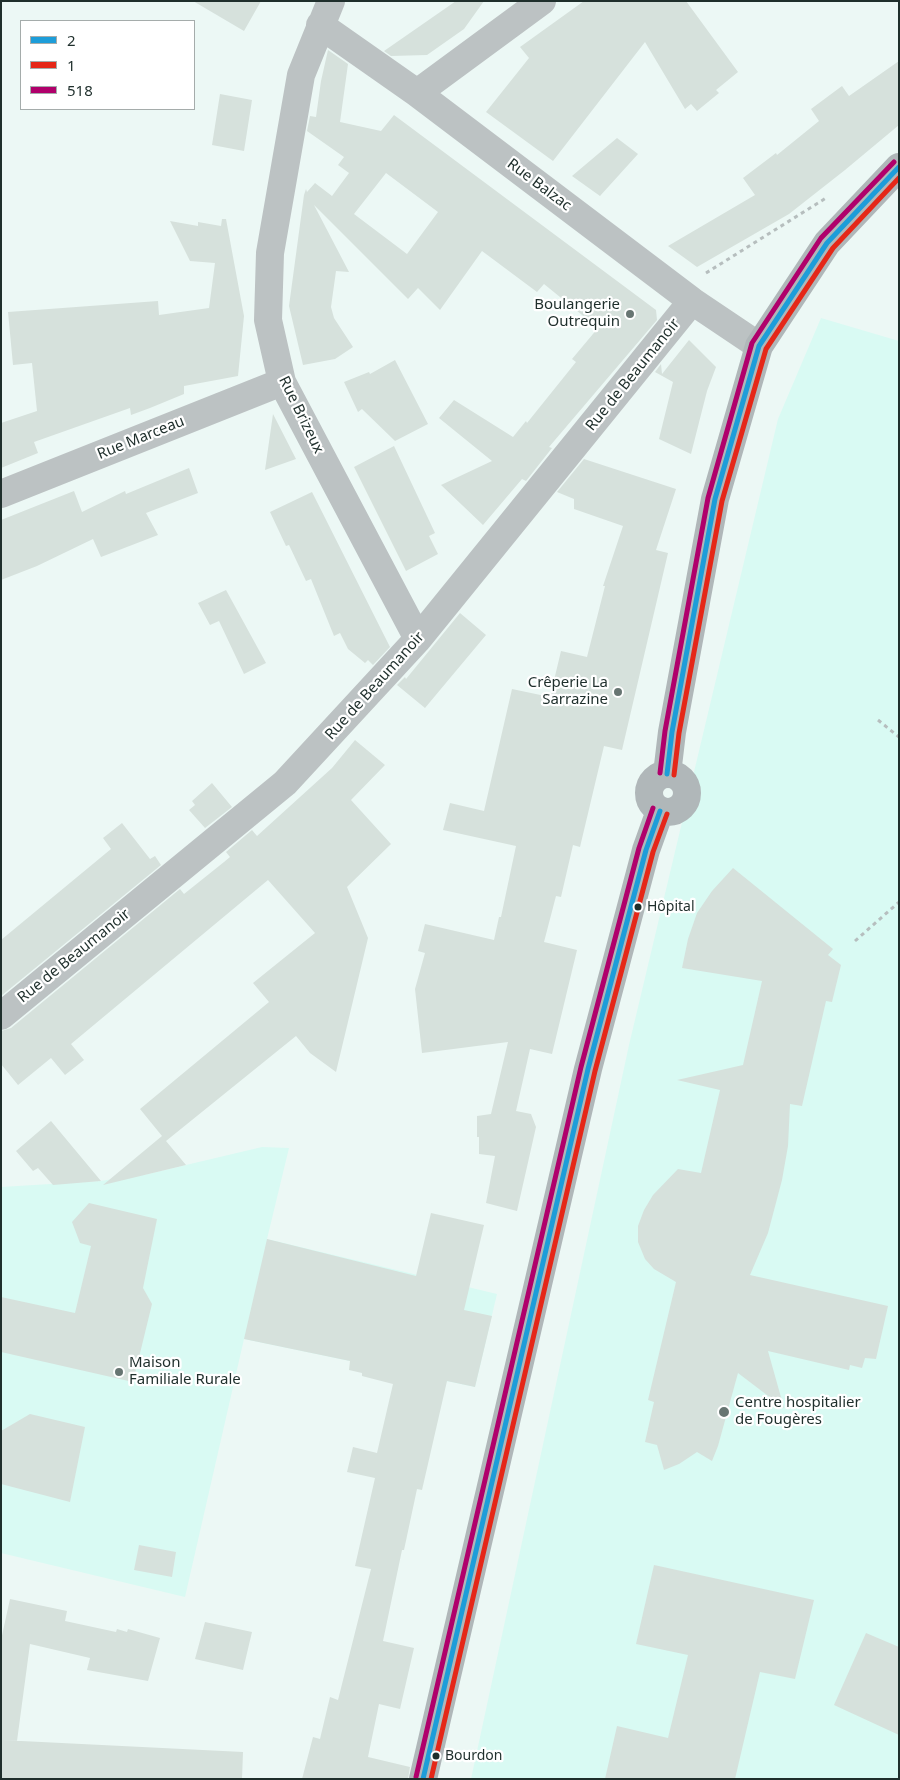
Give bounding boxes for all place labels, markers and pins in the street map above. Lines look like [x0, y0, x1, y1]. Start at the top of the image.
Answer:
place label: Boulangerie Outrequin [534, 296, 620, 331]
marker: Boulangerie Outrequin [624, 308, 636, 320]
place label: Crêperie La Sarrazine [528, 674, 608, 709]
marker: Crêperie La Sarrazine [612, 686, 624, 698]
place label: Hôpital [647, 899, 695, 915]
marker: Hôpital [633, 902, 643, 912]
place label: Maison Familiale Rurale [129, 1354, 241, 1389]
marker: Maison Familiale Rurale [113, 1366, 125, 1378]
place label: Centre hospitalier de Fougères [735, 1394, 861, 1429]
marker: Centre hospitalier de Fougères [717, 1405, 731, 1419]
place label: Bourdon [445, 1748, 502, 1764]
marker: Bourdon [431, 1751, 441, 1761]

